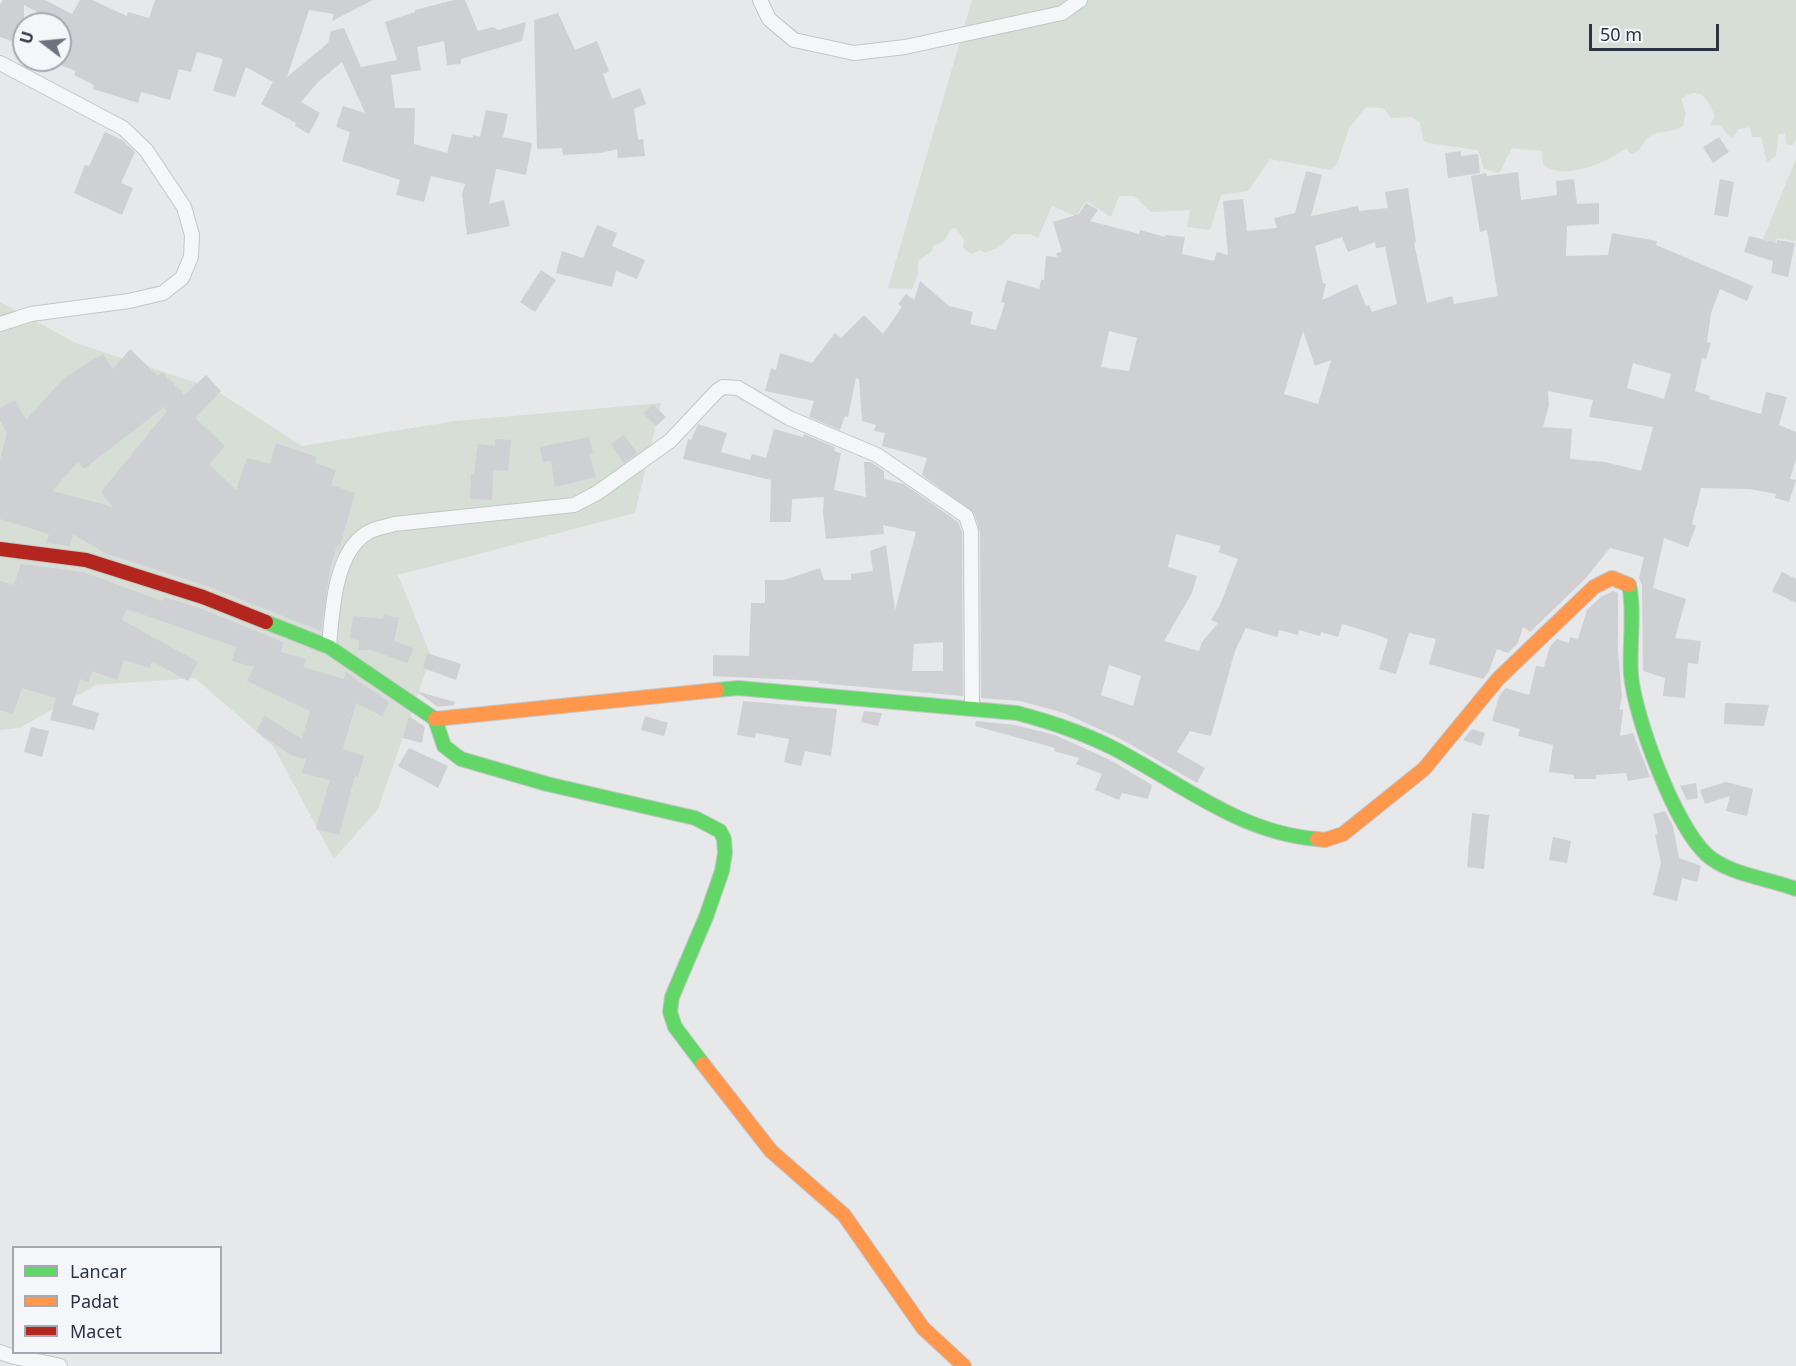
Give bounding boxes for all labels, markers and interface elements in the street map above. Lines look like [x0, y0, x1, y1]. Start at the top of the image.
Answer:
north arrow [12, 12, 72, 72]
scale bar [1592, 12, 1722, 50]
text: 50 m [1600, 22, 1642, 46]
text: U [14, 29, 39, 46]
legend [12, 1246, 222, 1354]
text: Lancar [70, 1259, 127, 1283]
text: Padat [70, 1289, 119, 1313]
text: Macet [70, 1319, 122, 1343]

